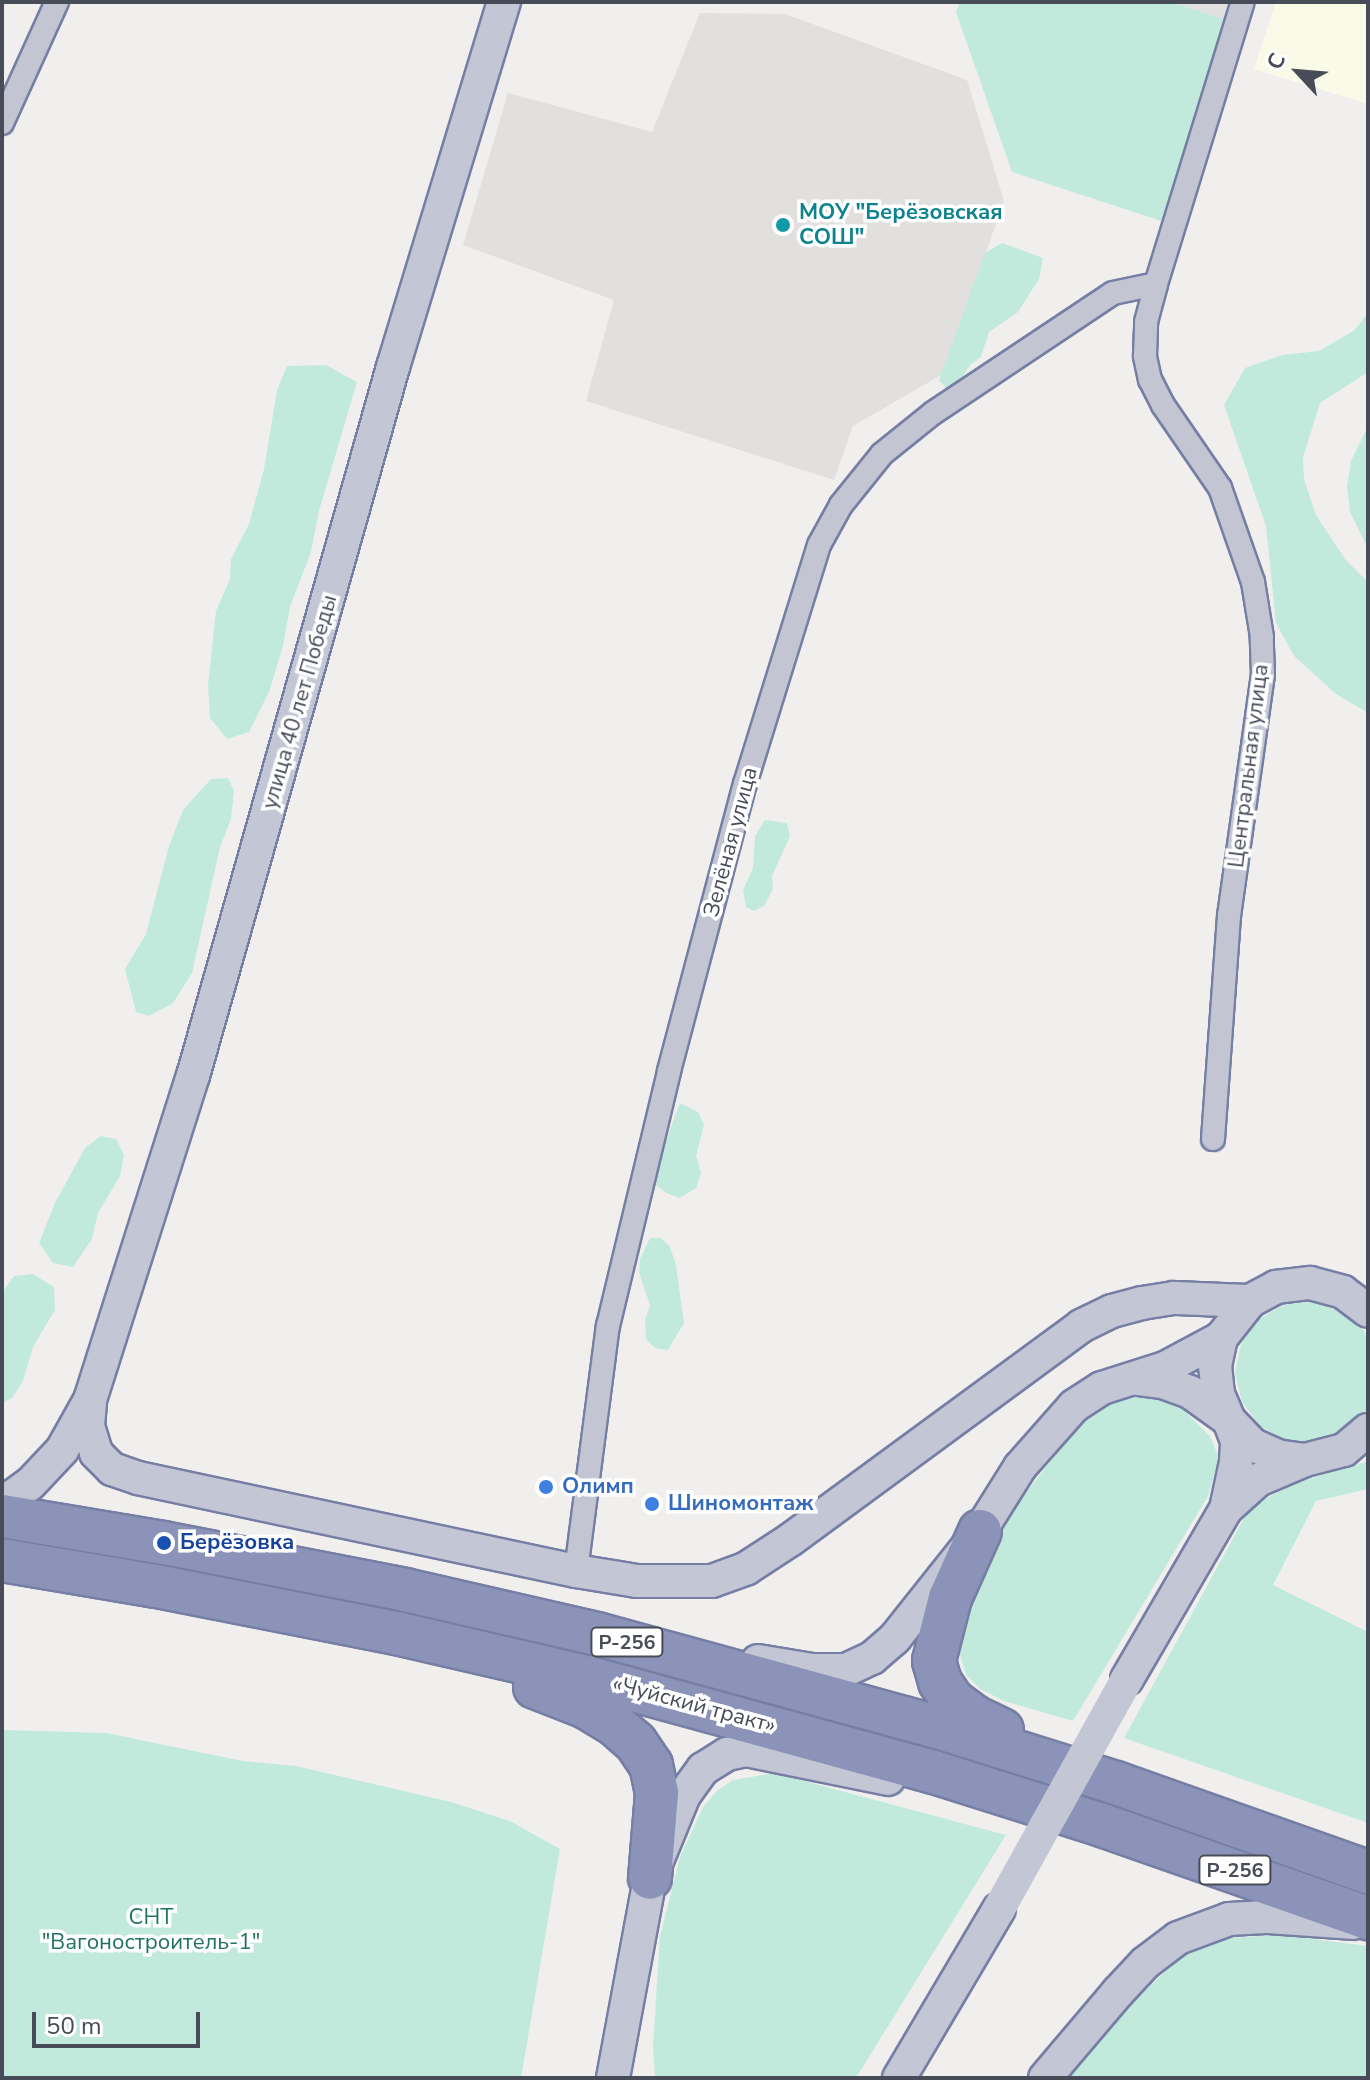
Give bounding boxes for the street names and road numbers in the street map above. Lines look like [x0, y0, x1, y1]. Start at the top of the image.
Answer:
street label: улица 40 лет Победы [257, 592, 343, 812]
street label: Центральная улица [1223, 663, 1275, 869]
street label: Зелёная улица [698, 764, 764, 920]
road number: Р-256 [589, 1626, 665, 1658]
street label: «Чуйский тракт» [609, 1671, 779, 1739]
road number: Р-256 [1197, 1854, 1273, 1886]

